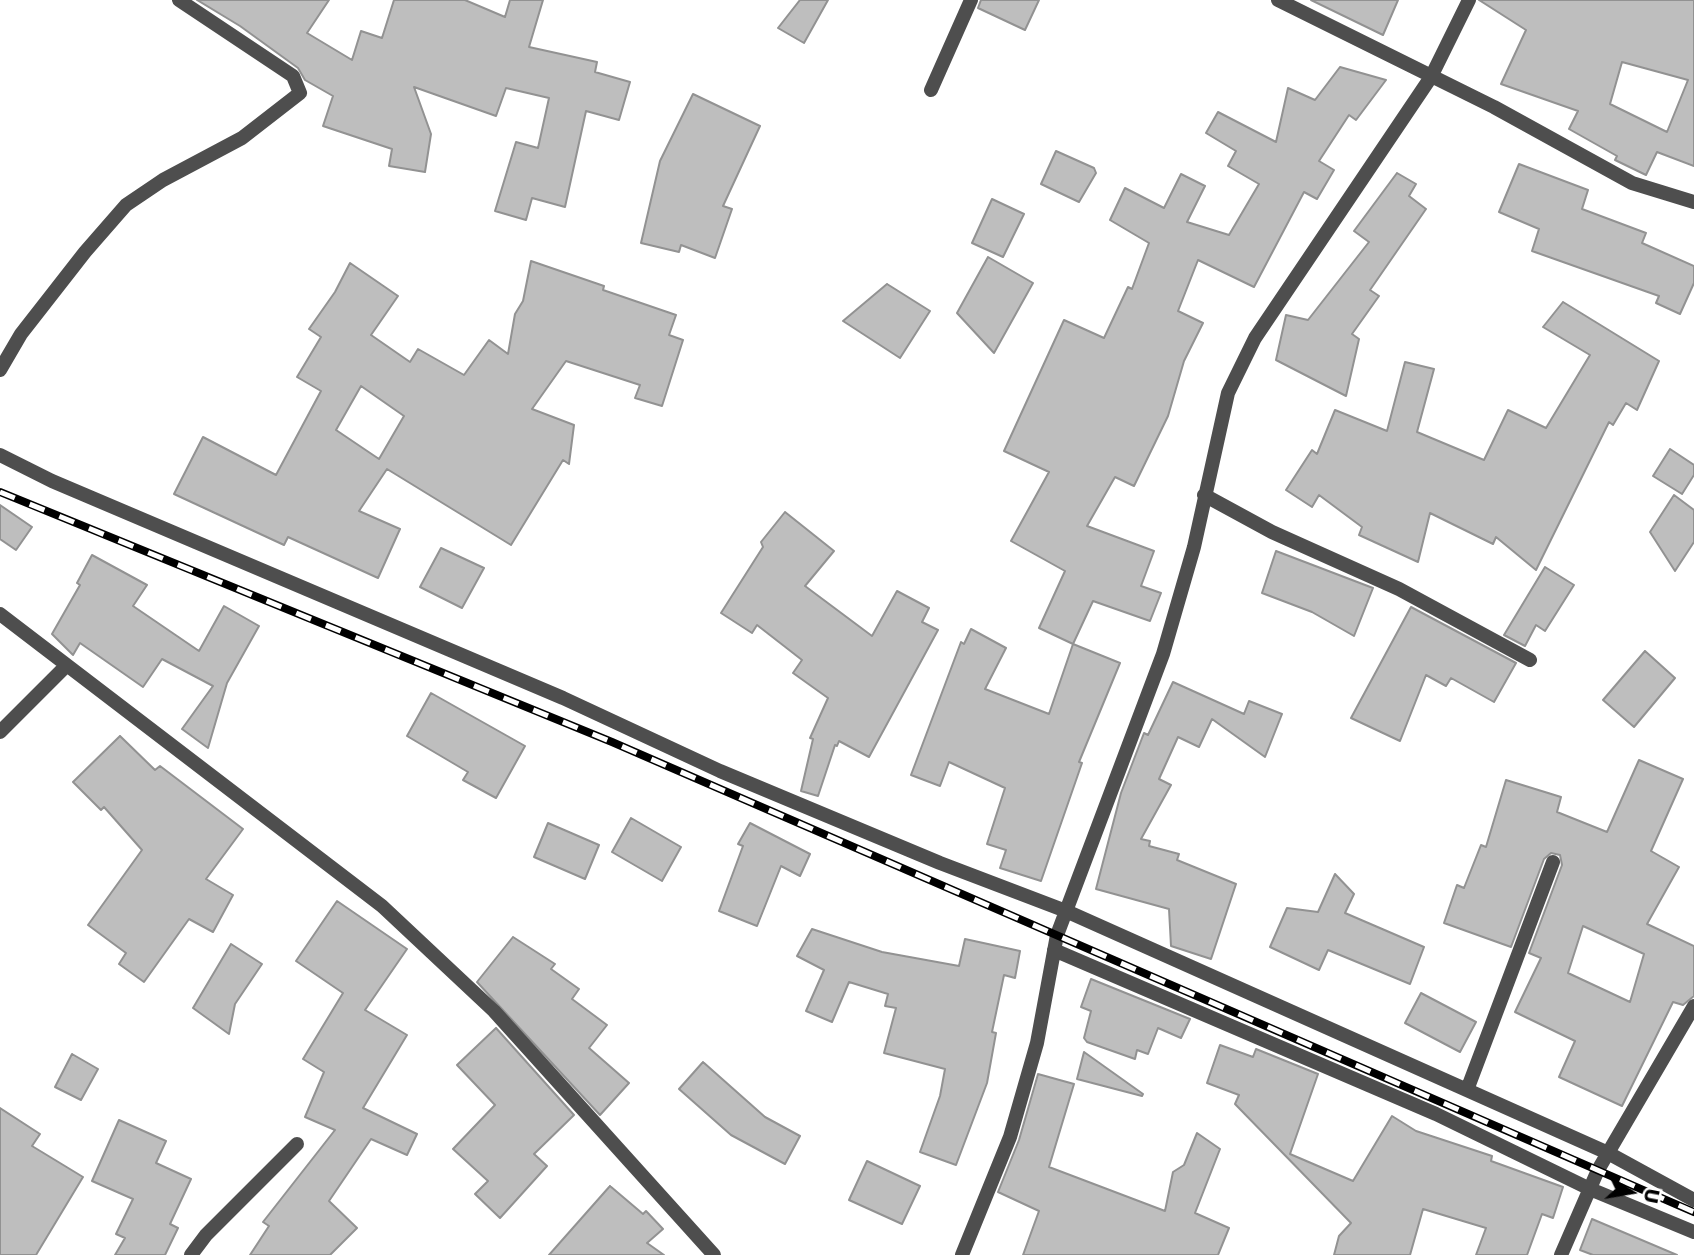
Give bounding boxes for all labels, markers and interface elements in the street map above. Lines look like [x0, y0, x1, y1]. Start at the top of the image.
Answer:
north arrow [1596, 1157, 1666, 1227]
text: U [1639, 1186, 1664, 1206]

